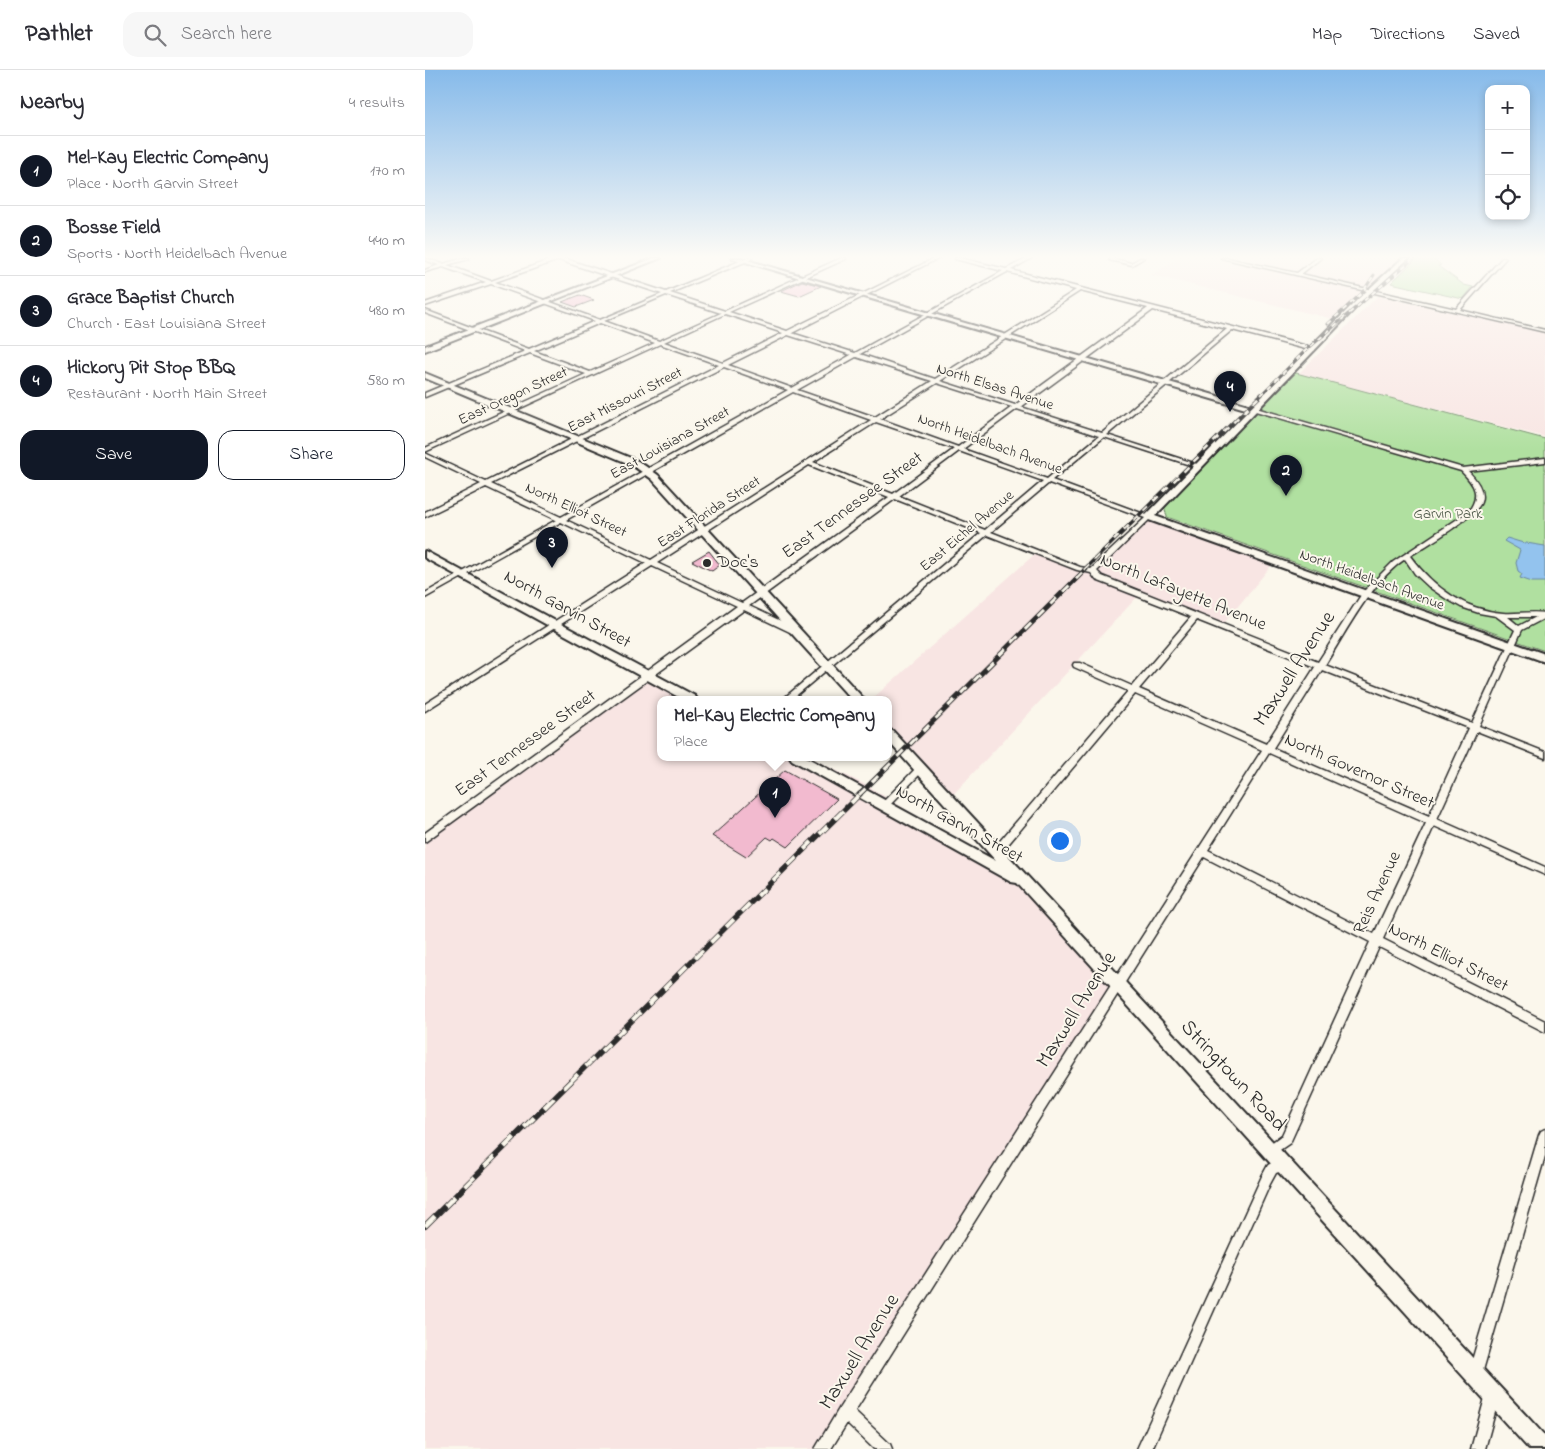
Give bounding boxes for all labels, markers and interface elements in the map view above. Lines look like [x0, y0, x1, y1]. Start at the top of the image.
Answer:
search box [123, 12, 473, 57]
text: Pathlet [25, 17, 93, 52]
icon: search [141, 21, 169, 49]
text: Search here [181, 21, 272, 48]
text: Map [1312, 22, 1342, 48]
text: Directions [1370, 22, 1445, 48]
text: Saved [1473, 22, 1520, 48]
map controls [1485, 85, 1530, 220]
button: + [1485, 85, 1530, 130]
text: Nearby [20, 88, 84, 118]
text: 4 results [349, 91, 405, 115]
button: − [1485, 130, 1530, 175]
text: Mel-Kay Electric Company [67, 145, 268, 172]
text: 1 [33, 159, 39, 183]
text: 170 m [370, 159, 405, 183]
text: Place · North Garvin Street [67, 172, 238, 196]
button: locate [1485, 175, 1530, 220]
text: Bosse Field [67, 215, 160, 242]
text: 2 [32, 229, 40, 253]
text: 440 m [368, 229, 405, 253]
text: Sports · North Heidelbach Avenue [67, 242, 287, 266]
text: Grace Baptist Church [67, 285, 234, 312]
text: 3 [33, 299, 39, 323]
text: 480 m [369, 299, 405, 323]
text: Church · East Louisiana Street [67, 312, 266, 336]
text: Hickory Pit Stop BBQ [67, 355, 235, 382]
street label: North Elsas Avenue [934, 358, 1057, 416]
street label: East Oregon Street [455, 361, 572, 432]
street label: East Missouri Street [564, 362, 686, 438]
text: 4 [33, 369, 39, 393]
text: 580 m [367, 369, 405, 393]
pin: 4 [1214, 371, 1246, 412]
text: Restaurant · North Main Street [67, 382, 267, 406]
street label: East Louisiana Street [606, 401, 734, 485]
street label: North Heidelbach Avenue [914, 408, 1066, 481]
button: Save [20, 430, 208, 480]
button: Share [218, 430, 405, 480]
street label: East Tennessee Street [777, 446, 929, 566]
pin: 2 [1270, 455, 1302, 496]
street label: East Florida Street [653, 470, 765, 554]
street label: North Elliot Street [522, 477, 630, 543]
street label: East Eichel Avenue [915, 485, 1019, 577]
park label: Garvin Park [1414, 503, 1483, 525]
pin: 3 [536, 527, 568, 568]
street label: North Heidelbach Avenue [1296, 544, 1448, 617]
street label: North Lafayette Avenue [1096, 548, 1271, 639]
place label: Doc's [716, 550, 759, 576]
marker: Doc's [701, 557, 713, 569]
street label: North Garvin Street [499, 564, 635, 656]
street label: Maxwell Avenue [1247, 605, 1344, 732]
street label: East Tennessee Street [450, 684, 602, 804]
popup [657, 696, 892, 761]
text: Mel-Kay Electric Company [674, 703, 875, 730]
street label: North Governor Street [1280, 727, 1438, 817]
text: Place [674, 730, 708, 754]
pin: 1 [759, 777, 791, 818]
street label: North Garvin Street [891, 779, 1027, 871]
your location [1047, 828, 1073, 854]
street label: Reis Avenue [1347, 846, 1409, 939]
street label: North Elliot Street [1383, 917, 1513, 999]
street label: Maxwell Avenue [1029, 946, 1125, 1074]
street label: Stringtown Road [1172, 1013, 1293, 1140]
street label: Maxwell Avenue [812, 1288, 908, 1416]

